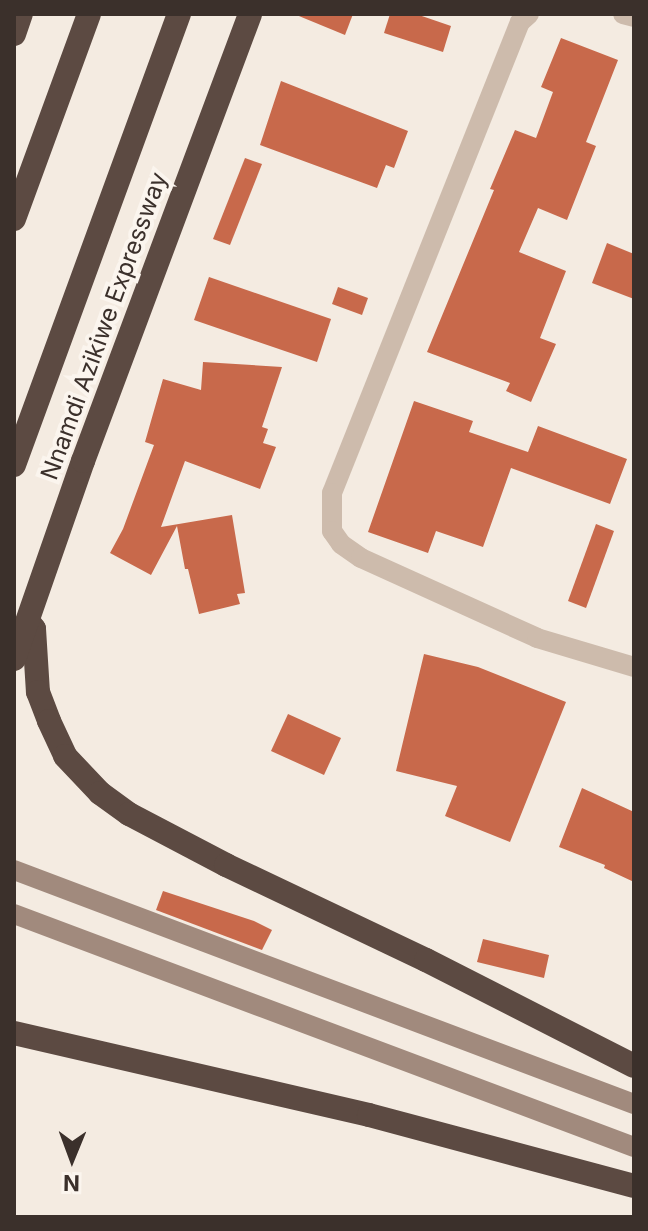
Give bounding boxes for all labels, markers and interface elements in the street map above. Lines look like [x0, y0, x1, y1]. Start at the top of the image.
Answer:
street label: Nnamdi Azikiwe Expressway [35, 168, 173, 484]
north arrow [32, 1119, 112, 1199]
text: N [63, 1170, 80, 1196]

